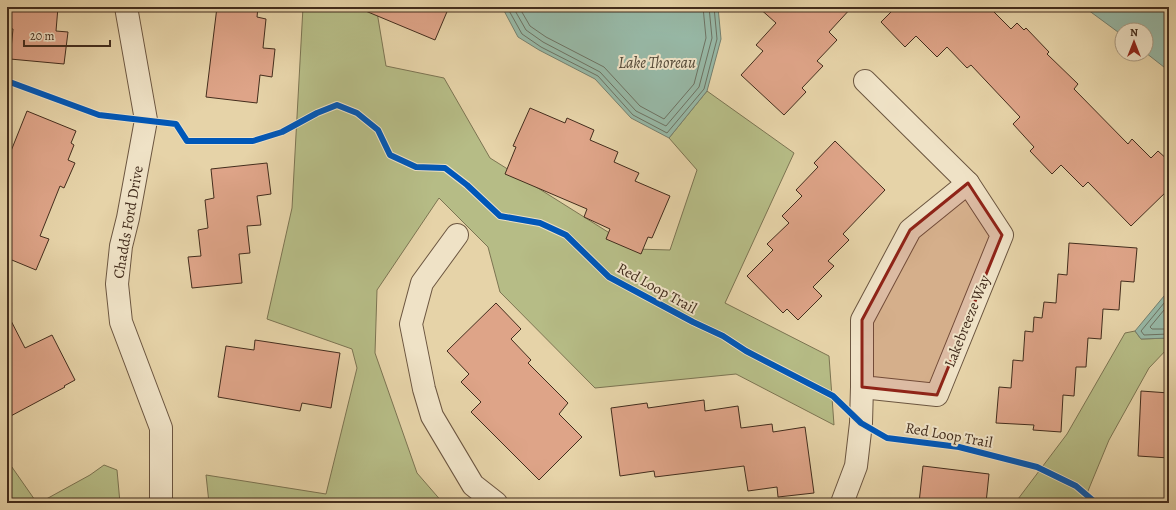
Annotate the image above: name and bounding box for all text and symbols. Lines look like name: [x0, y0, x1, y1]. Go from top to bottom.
scale bar: [24, 22, 110, 48]
north arrow: [1114, 22, 1154, 62]
text: N: [1130, 25, 1138, 40]
text: 20 m: [30, 28, 54, 44]
water label: Lake Thoreau: [618, 52, 696, 74]
street label: Chadds Ford Drive: [108, 164, 148, 280]
street label: Red Loop Trail: [614, 258, 701, 318]
street label: Lakebreeze Way: [939, 272, 995, 370]
street label: Red Loop Trail: [904, 418, 994, 453]

